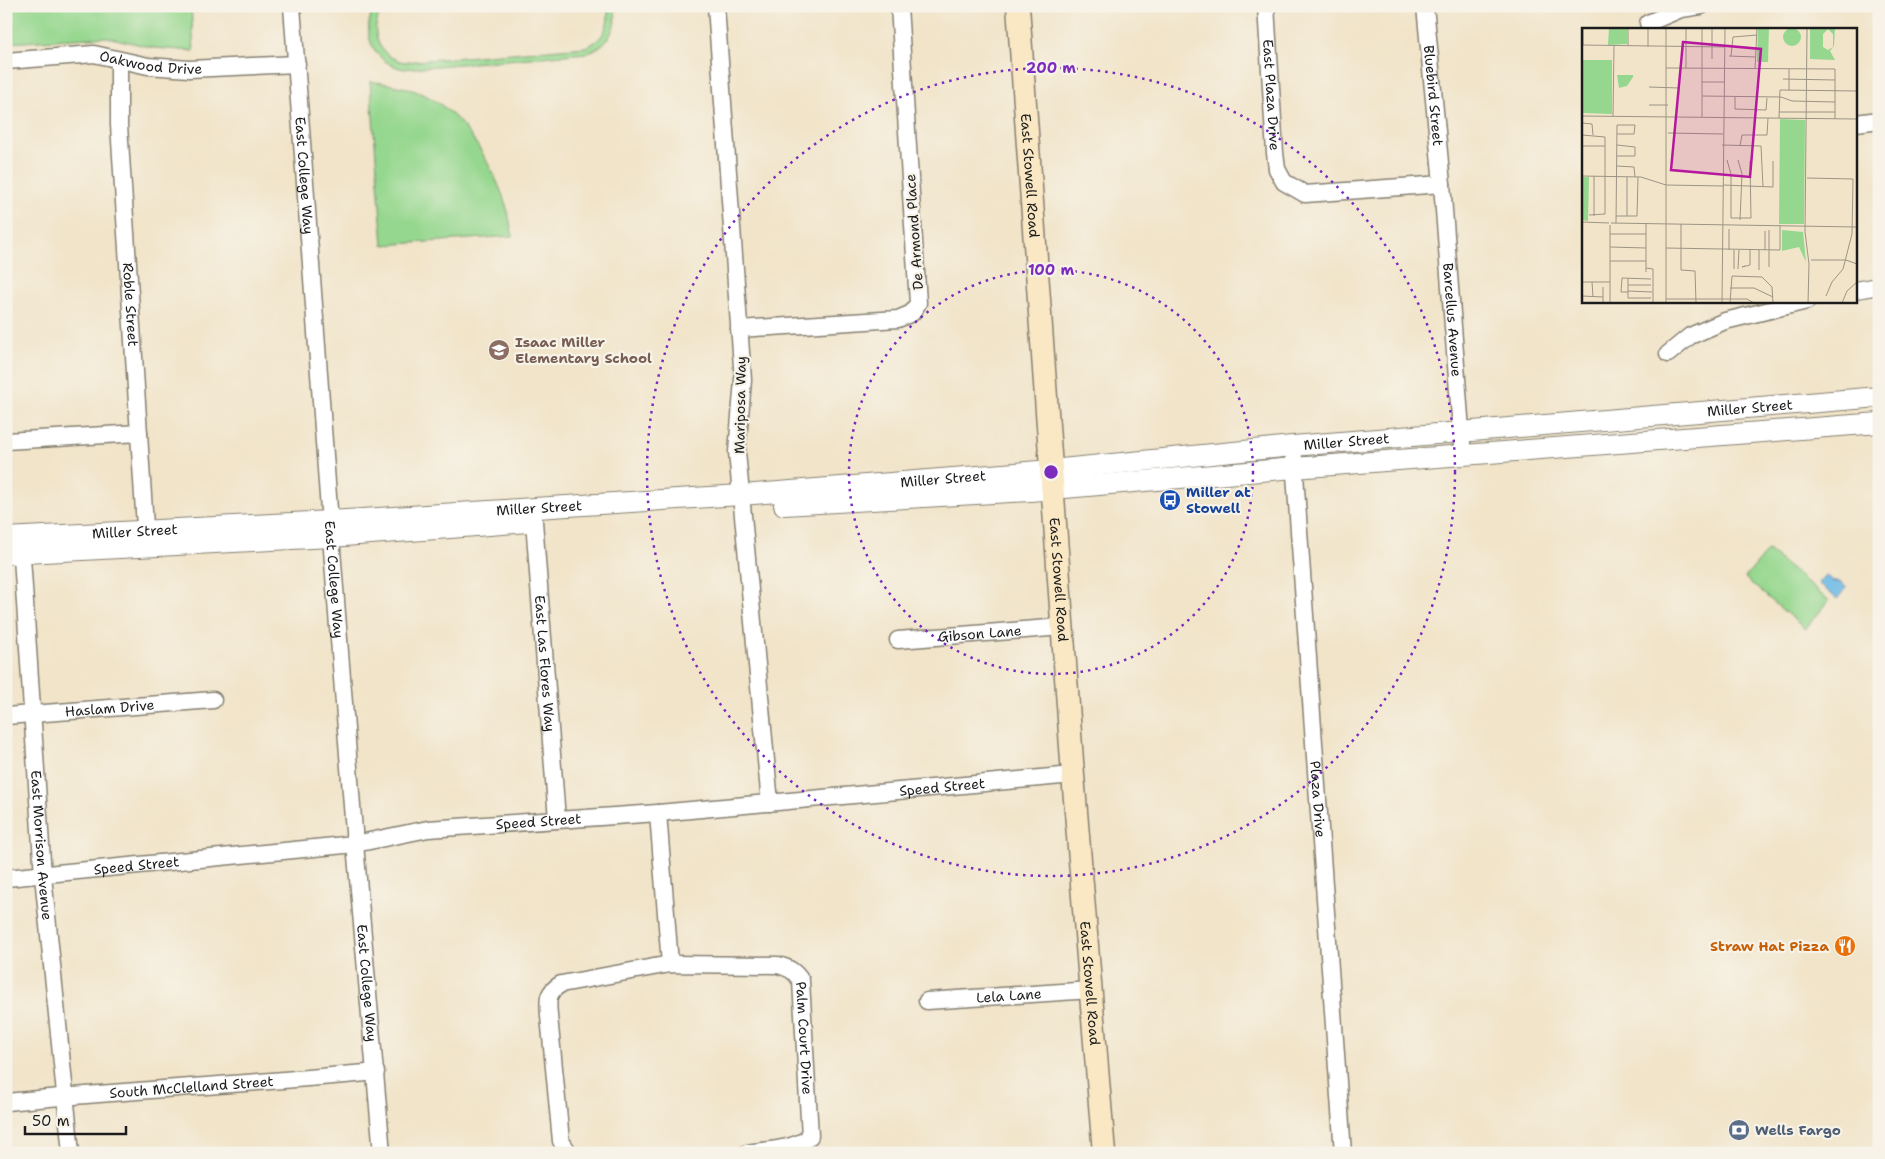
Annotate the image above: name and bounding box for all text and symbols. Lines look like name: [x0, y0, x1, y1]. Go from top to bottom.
inset map: [1582, 28, 1858, 302]
street label: East Plaza Drive: [1259, 39, 1284, 151]
street label: Bluebird Street: [1420, 44, 1447, 147]
street label: Oakwood Drive: [98, 46, 203, 78]
text: 200 m: [1026, 58, 1076, 78]
street label: East Stowell Road: [1017, 113, 1044, 239]
street label: East College Way: [291, 116, 318, 235]
street label: De Armond Place: [901, 173, 927, 291]
text: 100 m: [1028, 260, 1074, 280]
street label: Roble Street: [119, 262, 142, 347]
street label: Barcellus Avenue: [1439, 262, 1466, 378]
place label: Isaac Miller Elementary School: [515, 333, 652, 367]
school or university icon: Isaac Miller Elementary School: [487, 338, 511, 362]
street label: Mariposa Way: [730, 356, 750, 454]
street label: Miller Street: [1706, 395, 1793, 420]
street label: Miller Street: [1303, 429, 1390, 454]
centre of rings: [1042, 463, 1060, 481]
street label: Miller Street: [900, 466, 987, 491]
place label: Miller at Stowell: [1186, 483, 1251, 517]
bus stop icon: Miller at Stowell: [1158, 488, 1182, 512]
street label: Miller Street: [496, 496, 583, 519]
street label: East Stowell Road: [1046, 517, 1072, 642]
street label: Miller Street: [91, 520, 178, 542]
street label: East College Way: [321, 520, 348, 639]
street label: East Las Flores Way: [531, 594, 559, 733]
street label: Gibson Lane: [937, 621, 1022, 646]
street label: Haslam Drive: [64, 696, 155, 720]
street label: Plaza Drive: [1306, 760, 1330, 838]
street label: East Morrison Avenue: [27, 770, 56, 921]
street label: Speed Street: [899, 774, 986, 800]
street label: Speed Street: [495, 809, 582, 833]
street label: Speed Street: [93, 852, 180, 878]
street label: East Stowell Road: [1076, 920, 1104, 1046]
street label: East College Way: [353, 923, 381, 1043]
restaurant icon: Straw Hat Pizza: [1833, 934, 1857, 958]
place label: Straw Hat Pizza: [1710, 937, 1829, 955]
street label: Palm Court Drive: [792, 981, 817, 1095]
street label: Lela Lane: [975, 984, 1042, 1007]
street label: South McClelland Street: [109, 1072, 274, 1102]
scale bar: [25, 1104, 126, 1136]
text: 50 m: [32, 1111, 70, 1131]
bank icon: Wells Fargo: [1727, 1118, 1751, 1142]
place label: Wells Fargo: [1755, 1121, 1841, 1139]

